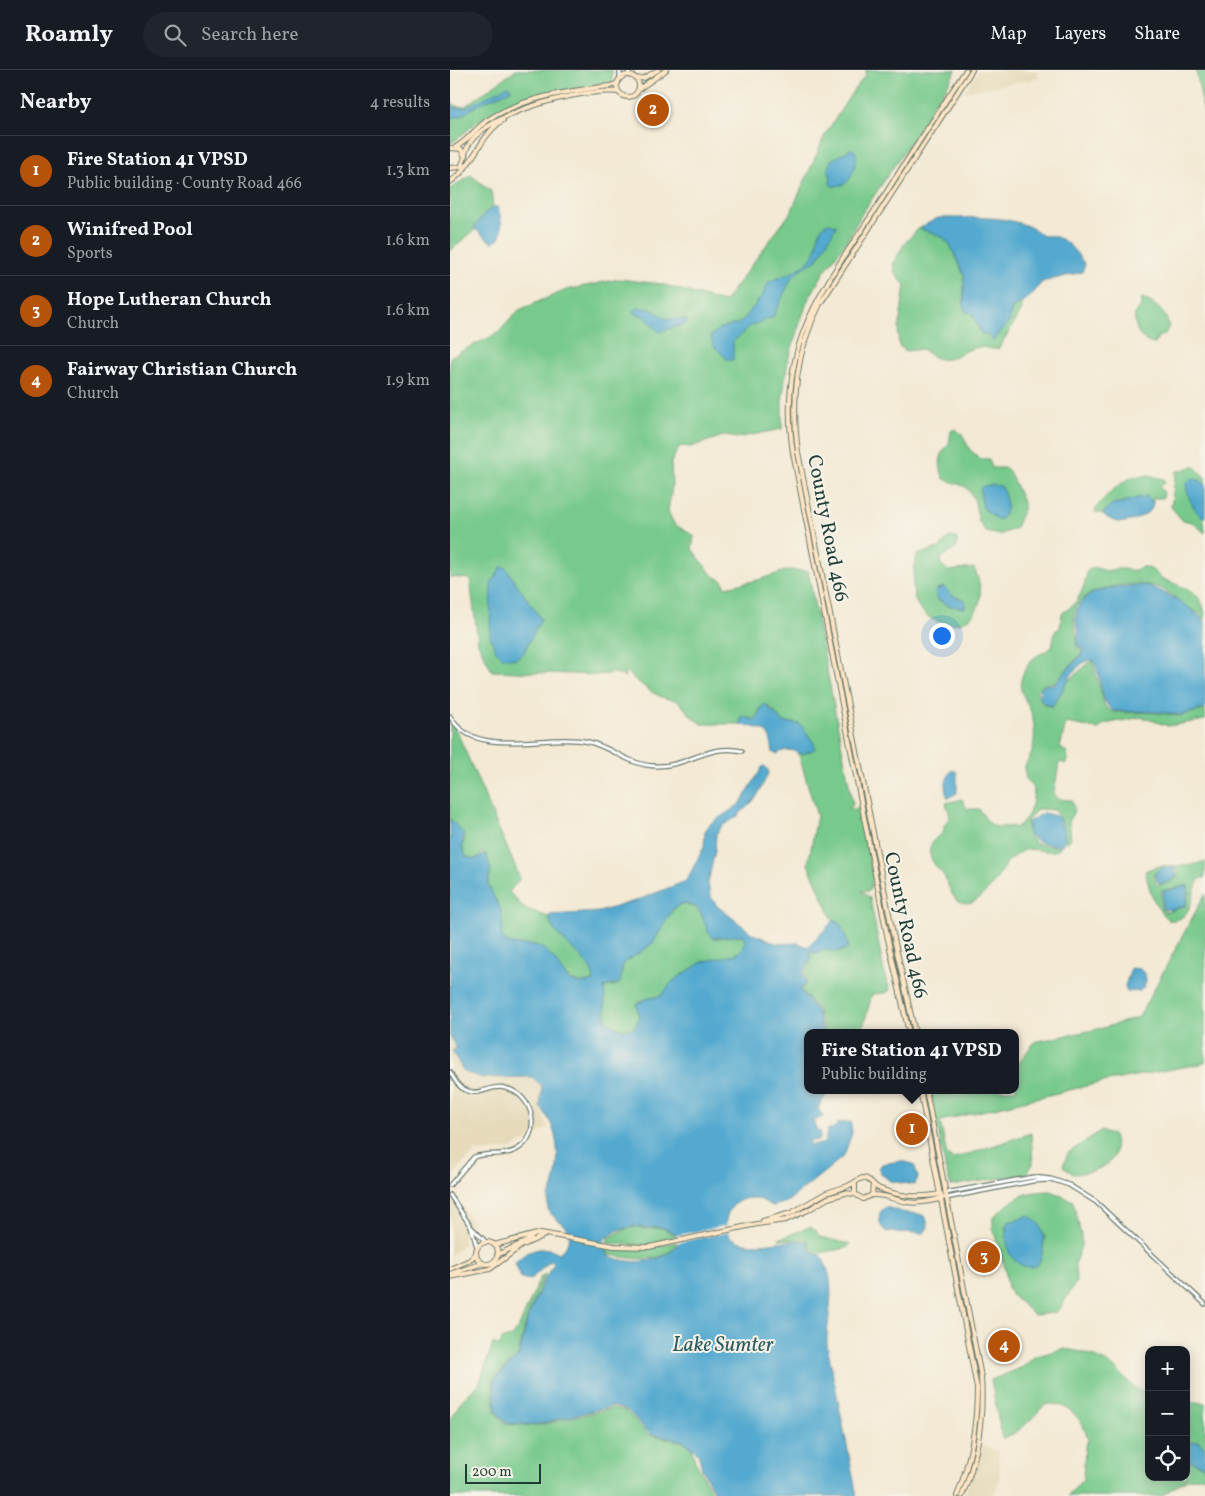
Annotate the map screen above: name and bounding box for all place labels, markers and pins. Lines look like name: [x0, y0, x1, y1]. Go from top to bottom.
pin: 2: [637, 91, 669, 129]
pin: 1: [896, 1110, 928, 1148]
pin: 3: [968, 1238, 1000, 1276]
pin: 4: [988, 1327, 1020, 1365]

